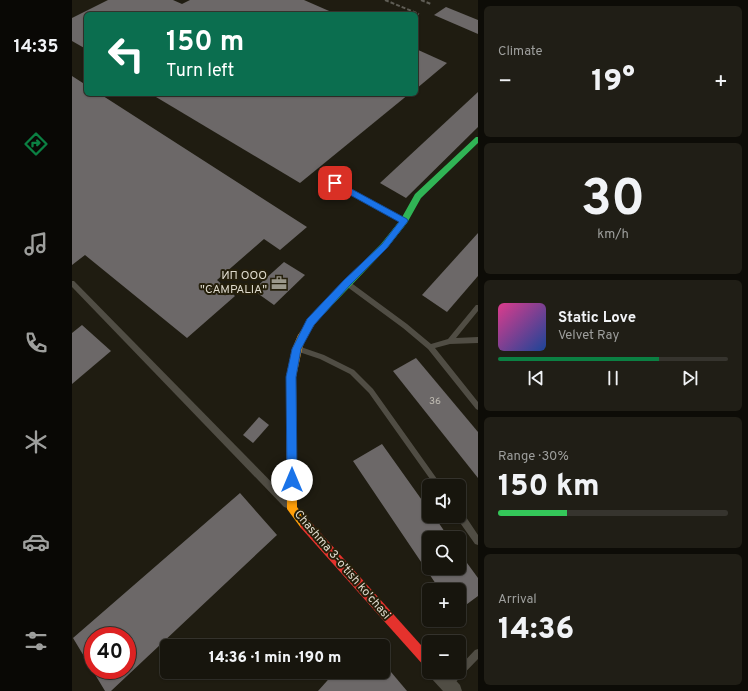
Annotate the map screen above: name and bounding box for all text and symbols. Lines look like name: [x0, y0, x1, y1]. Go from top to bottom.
text: 150 m: [166, 25, 244, 61]
icon: left: [100, 28, 152, 80]
text: 14:35: [14, 36, 58, 59]
text: Climate: [498, 44, 543, 60]
text: Turn left: [166, 60, 234, 83]
text: 19°: [591, 64, 635, 101]
text: −: [498, 69, 512, 96]
text: +: [714, 69, 728, 96]
icon: directions: [22, 130, 50, 158]
pin: [318, 166, 352, 200]
text: 30: [581, 168, 645, 234]
icon: arrive: [324, 172, 346, 194]
text: km/h: [597, 227, 629, 243]
icon: music: [22, 230, 50, 258]
place label: ИП ООО "CAMPALIA": [200, 268, 267, 298]
office icon: ИП ООО "CAMPALIA": [270, 274, 288, 292]
text: Static Love: [558, 309, 636, 328]
text: Velvet Ray: [558, 328, 619, 344]
icon: phone: [22, 329, 50, 357]
icon: previous: [525, 367, 547, 389]
icon: pause: [602, 367, 624, 389]
icon: next: [679, 367, 701, 389]
house number: 36: [429, 395, 441, 408]
icon: climate: [22, 428, 50, 456]
text: Range · 30%: [498, 449, 569, 465]
position arrow: [271, 459, 313, 501]
text: 150 km: [498, 469, 600, 506]
map controls: [422, 479, 466, 679]
button: sound: [422, 479, 466, 523]
street label: Chashma 3-o'tish ko'chasi: [290, 507, 394, 623]
icon: car: [22, 528, 50, 556]
button: search: [422, 531, 466, 575]
button: +: [422, 583, 466, 627]
text: Arrival: [498, 592, 537, 608]
text: 14:36: [498, 612, 574, 649]
icon: filters: [22, 627, 50, 655]
speed limit sign: 40: [84, 627, 136, 679]
button: −: [422, 635, 466, 679]
text: 14:36 · 1 min · 190 m: [209, 649, 341, 668]

